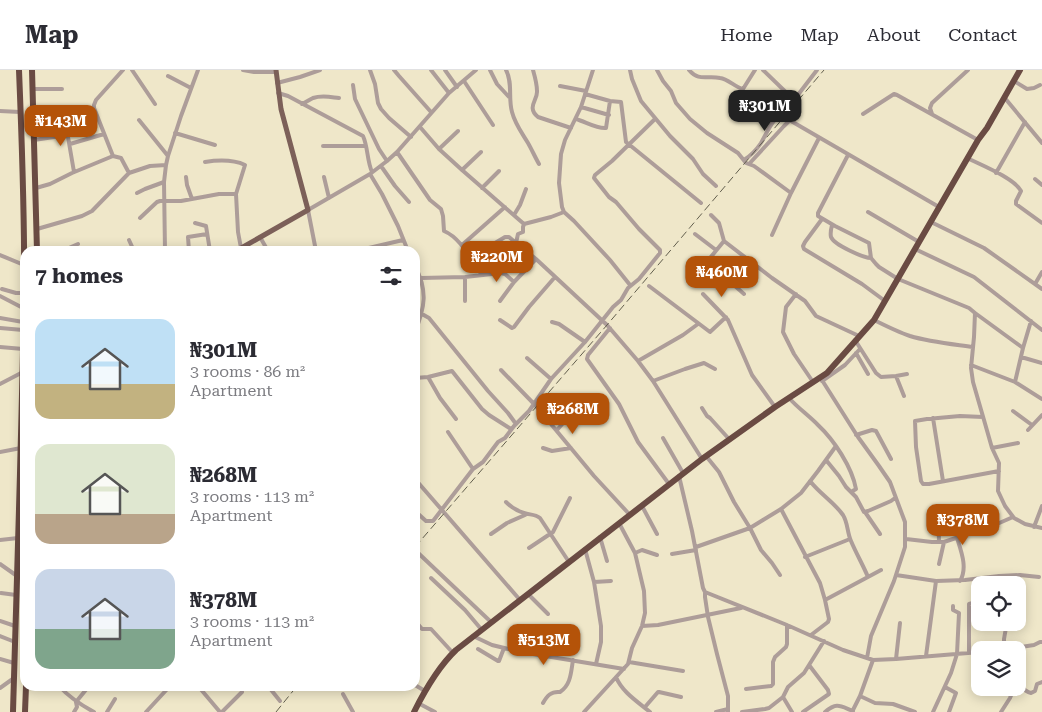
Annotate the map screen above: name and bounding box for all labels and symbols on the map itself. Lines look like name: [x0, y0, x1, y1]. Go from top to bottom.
pin: ₦301M: [730, 90, 800, 132]
pin: ₦143M: [26, 104, 96, 147]
pin: ₦220M: [462, 240, 532, 283]
pin: ₦460M: [687, 256, 757, 298]
pin: ₦268M: [538, 392, 608, 435]
pin: ₦378M: [928, 504, 998, 546]
pin: ₦513M: [509, 624, 579, 666]

